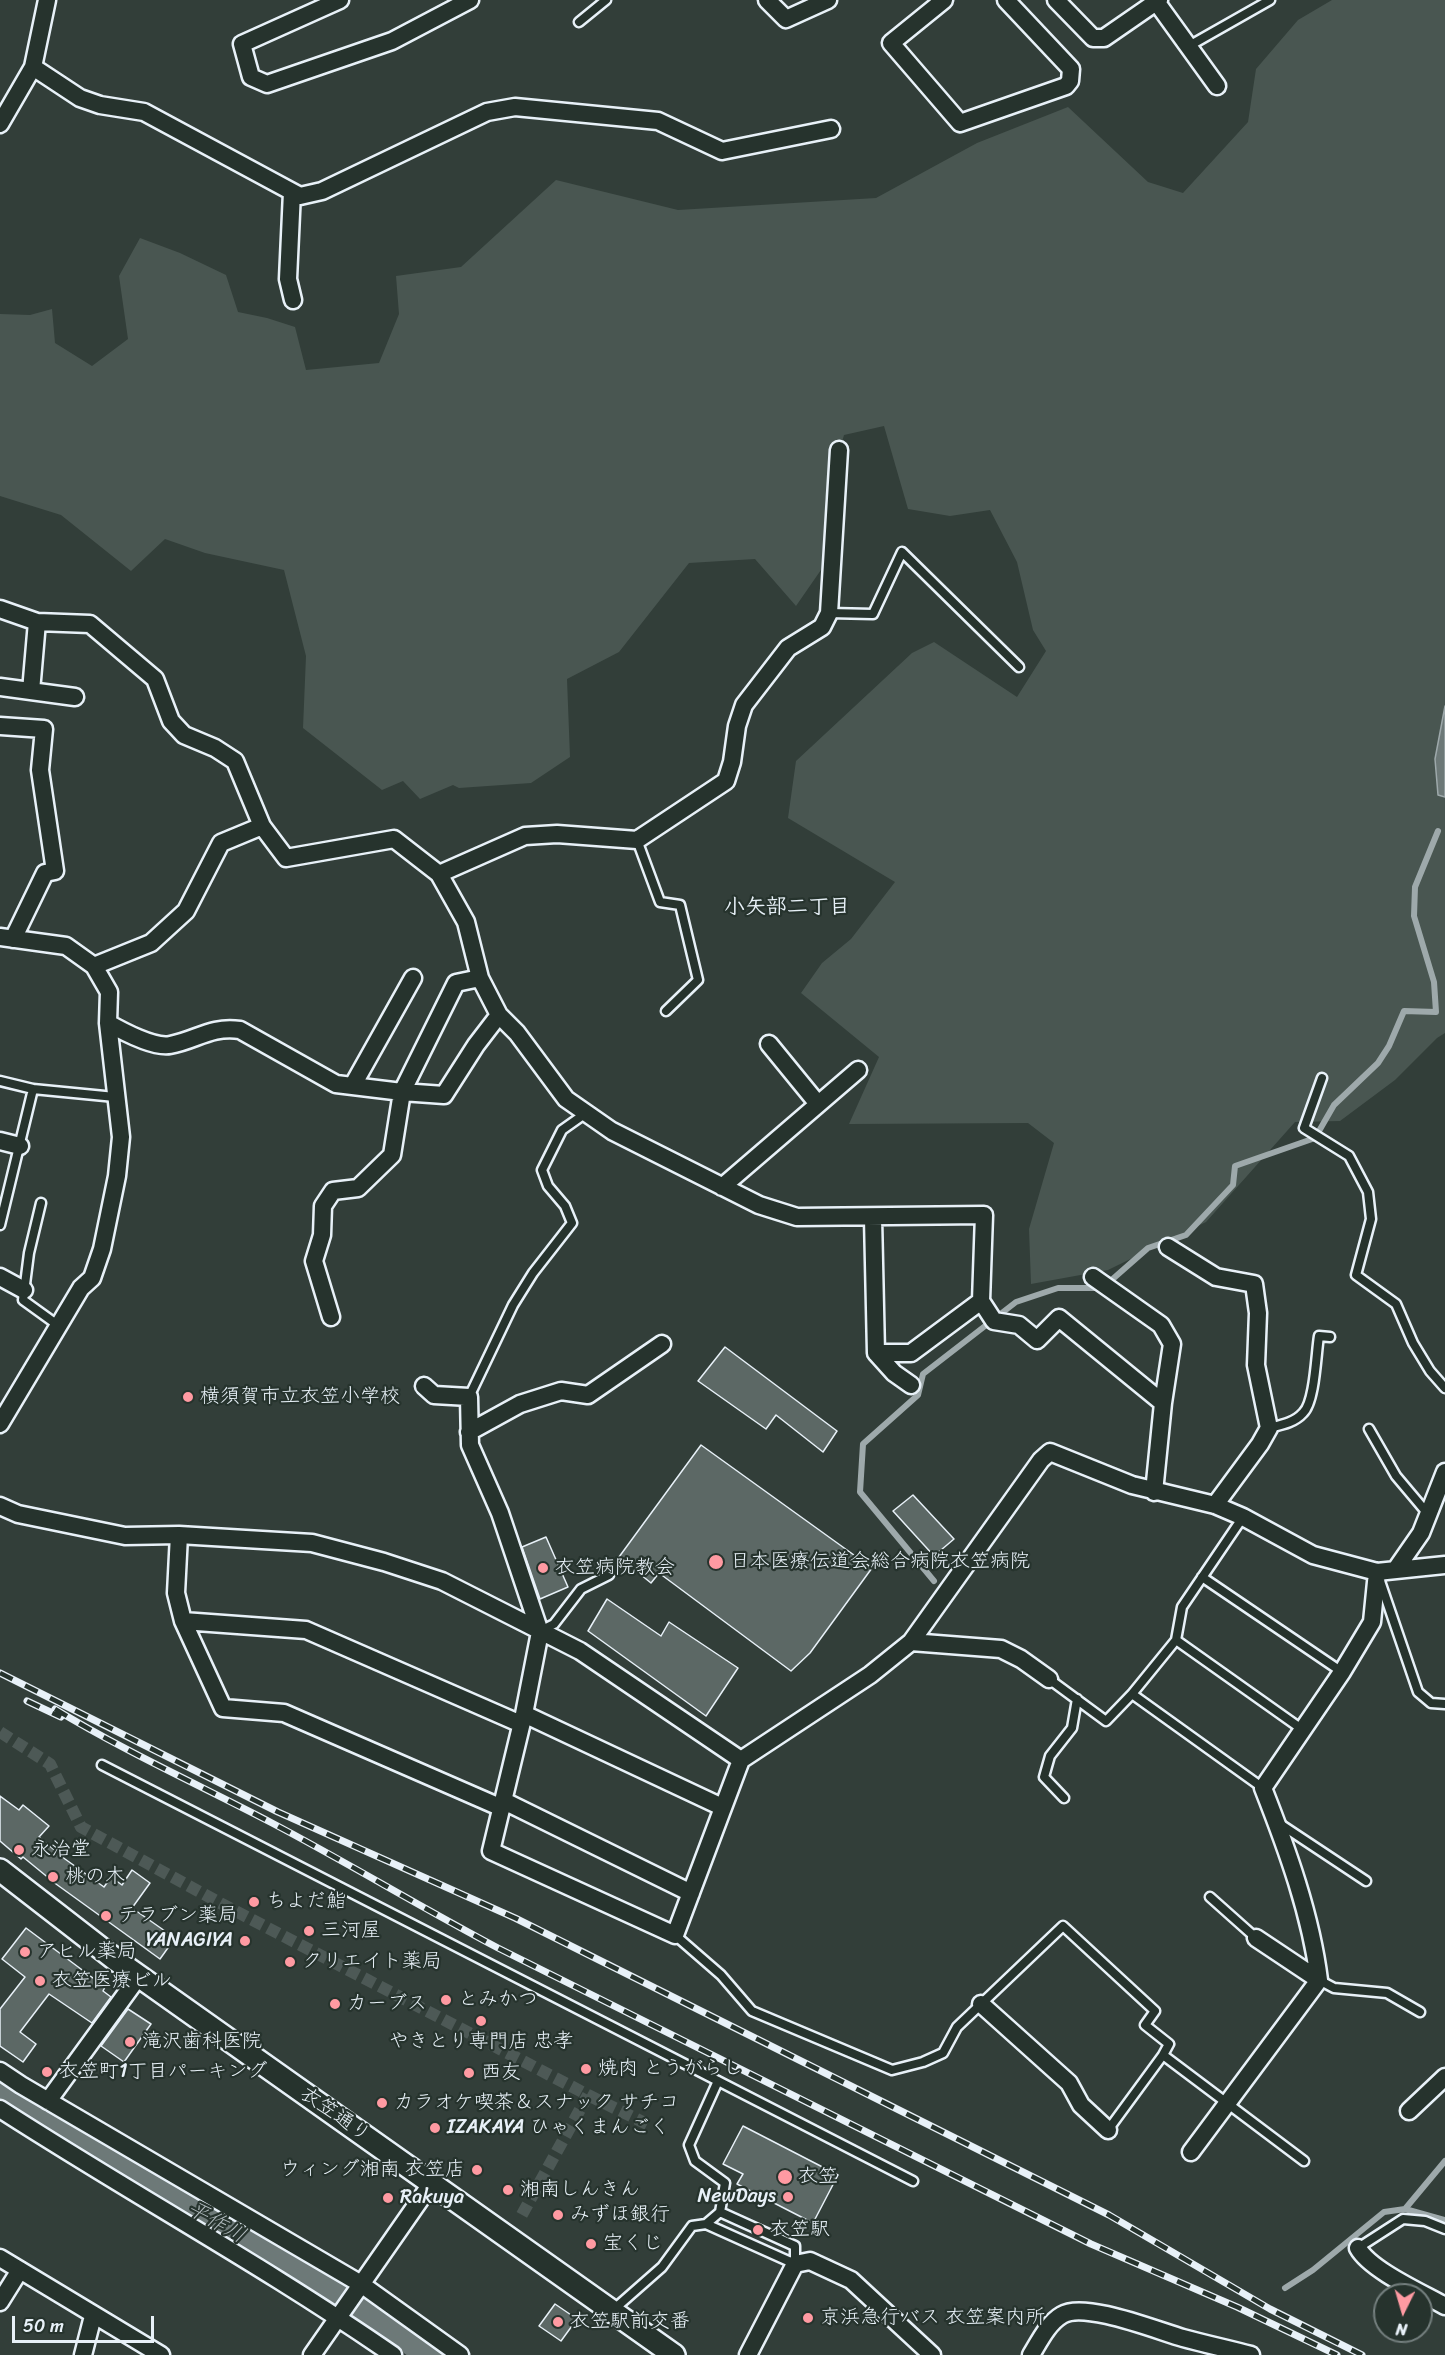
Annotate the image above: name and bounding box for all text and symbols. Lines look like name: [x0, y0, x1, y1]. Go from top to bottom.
district label: 小矢部二丁目: [724, 895, 850, 921]
place label: 横須賀市立衣笠小学校: [200, 1385, 400, 1409]
marker: 横須賀市立衣笠小学校: [181, 1390, 195, 1404]
place label: 日本医療伝道会総合病院衣笠病院: [730, 1550, 1030, 1574]
marker: 日本医療伝道会総合病院衣笠病院: [707, 1553, 725, 1571]
place label: 衣笠病院教会: [555, 1556, 675, 1580]
marker: 衣笠病院教会: [536, 1561, 550, 1575]
place label: 永治堂: [31, 1838, 91, 1862]
marker: 永治堂: [12, 1843, 26, 1857]
place label: 桃の木: [65, 1865, 125, 1889]
marker: 桃の木: [46, 1870, 60, 1884]
place label: ちよだ鮨: [266, 1890, 346, 1914]
marker: ちよだ鮨: [247, 1895, 261, 1909]
place label: テラブン薬局: [118, 1904, 238, 1928]
marker: テラブン薬局: [99, 1909, 113, 1923]
place label: 三河屋: [321, 1919, 381, 1943]
marker: 三河屋: [302, 1924, 316, 1938]
place label: YANAGIYA: [146, 1929, 233, 1953]
marker: YANAGIYA: [238, 1934, 252, 1948]
place label: アヒル薬局: [37, 1940, 137, 1964]
marker: アヒル薬局: [18, 1945, 32, 1959]
place label: クリエイト薬局: [302, 1950, 442, 1974]
marker: クリエイト薬局: [283, 1955, 297, 1969]
place label: 衣笠医療ビル: [52, 1969, 172, 1993]
marker: 衣笠医療ビル: [33, 1974, 47, 1988]
place label: とみかつ: [458, 1988, 538, 2012]
place label: カーブス: [347, 1992, 427, 2016]
marker: とみかつ: [439, 1993, 453, 2007]
marker: カーブス: [328, 1997, 342, 2011]
marker: やきとり専門店 忠孝: [474, 2014, 488, 2028]
place label: 滝沢歯科医院: [142, 2030, 262, 2054]
place label: やきとり専門店 忠孝: [388, 2030, 574, 2054]
marker: 滝沢歯科医院: [123, 2035, 137, 2049]
place label: 焼肉 とうがらし: [598, 2057, 743, 2081]
place label: 衣笠町1丁目パーキング: [59, 2060, 268, 2084]
place label: 西友: [481, 2061, 521, 2085]
marker: 焼肉 とうがらし: [579, 2062, 593, 2076]
marker: 衣笠町1丁目パーキング: [40, 2065, 54, 2079]
marker: 西友: [462, 2066, 476, 2080]
street label: 衣笠通り: [295, 2082, 375, 2148]
place label: カラオケ喫茶＆スナック サチコ: [394, 2091, 679, 2115]
marker: カラオケ喫茶＆スナック サチコ: [375, 2096, 389, 2110]
place label: IZAKAYA ひゃくまんごく: [447, 2116, 670, 2140]
marker: IZAKAYA ひゃくまんごく: [428, 2121, 442, 2135]
place label: ウィング湘南 衣笠店: [280, 2158, 465, 2182]
marker: ウィング湘南 衣笠店: [470, 2163, 484, 2177]
place label: 衣笠: [798, 2165, 838, 2189]
marker: 衣笠: [776, 2168, 794, 2186]
place label: 湘南しんきん: [520, 2178, 640, 2202]
marker: 湘南しんきん: [501, 2183, 515, 2197]
place label: NewDays: [697, 2185, 776, 2209]
place label: Rakuya: [400, 2186, 464, 2210]
marker: NewDays: [781, 2190, 795, 2204]
marker: Rakuya: [381, 2191, 395, 2205]
water label: 平作川: [182, 2197, 250, 2249]
place label: みずほ銀行: [570, 2203, 670, 2227]
marker: みずほ銀行: [551, 2208, 565, 2222]
place label: 衣笠駅: [770, 2218, 830, 2242]
marker: 衣笠駅: [751, 2223, 765, 2237]
place label: 宝くじ: [603, 2232, 663, 2256]
marker: 宝くじ: [584, 2237, 598, 2251]
north arrow: [1373, 2283, 1433, 2343]
scale bar: [15, 2304, 158, 2342]
place label: 京浜急行バス 衣笠案内所: [820, 2306, 1045, 2330]
text: 50 m: [23, 2310, 64, 2342]
place label: 衣笠駅前交番: [570, 2310, 690, 2334]
marker: 京浜急行バス 衣笠案内所: [801, 2311, 815, 2325]
marker: 衣笠駅前交番: [551, 2315, 565, 2329]
text: N: [1395, 2315, 1408, 2344]

